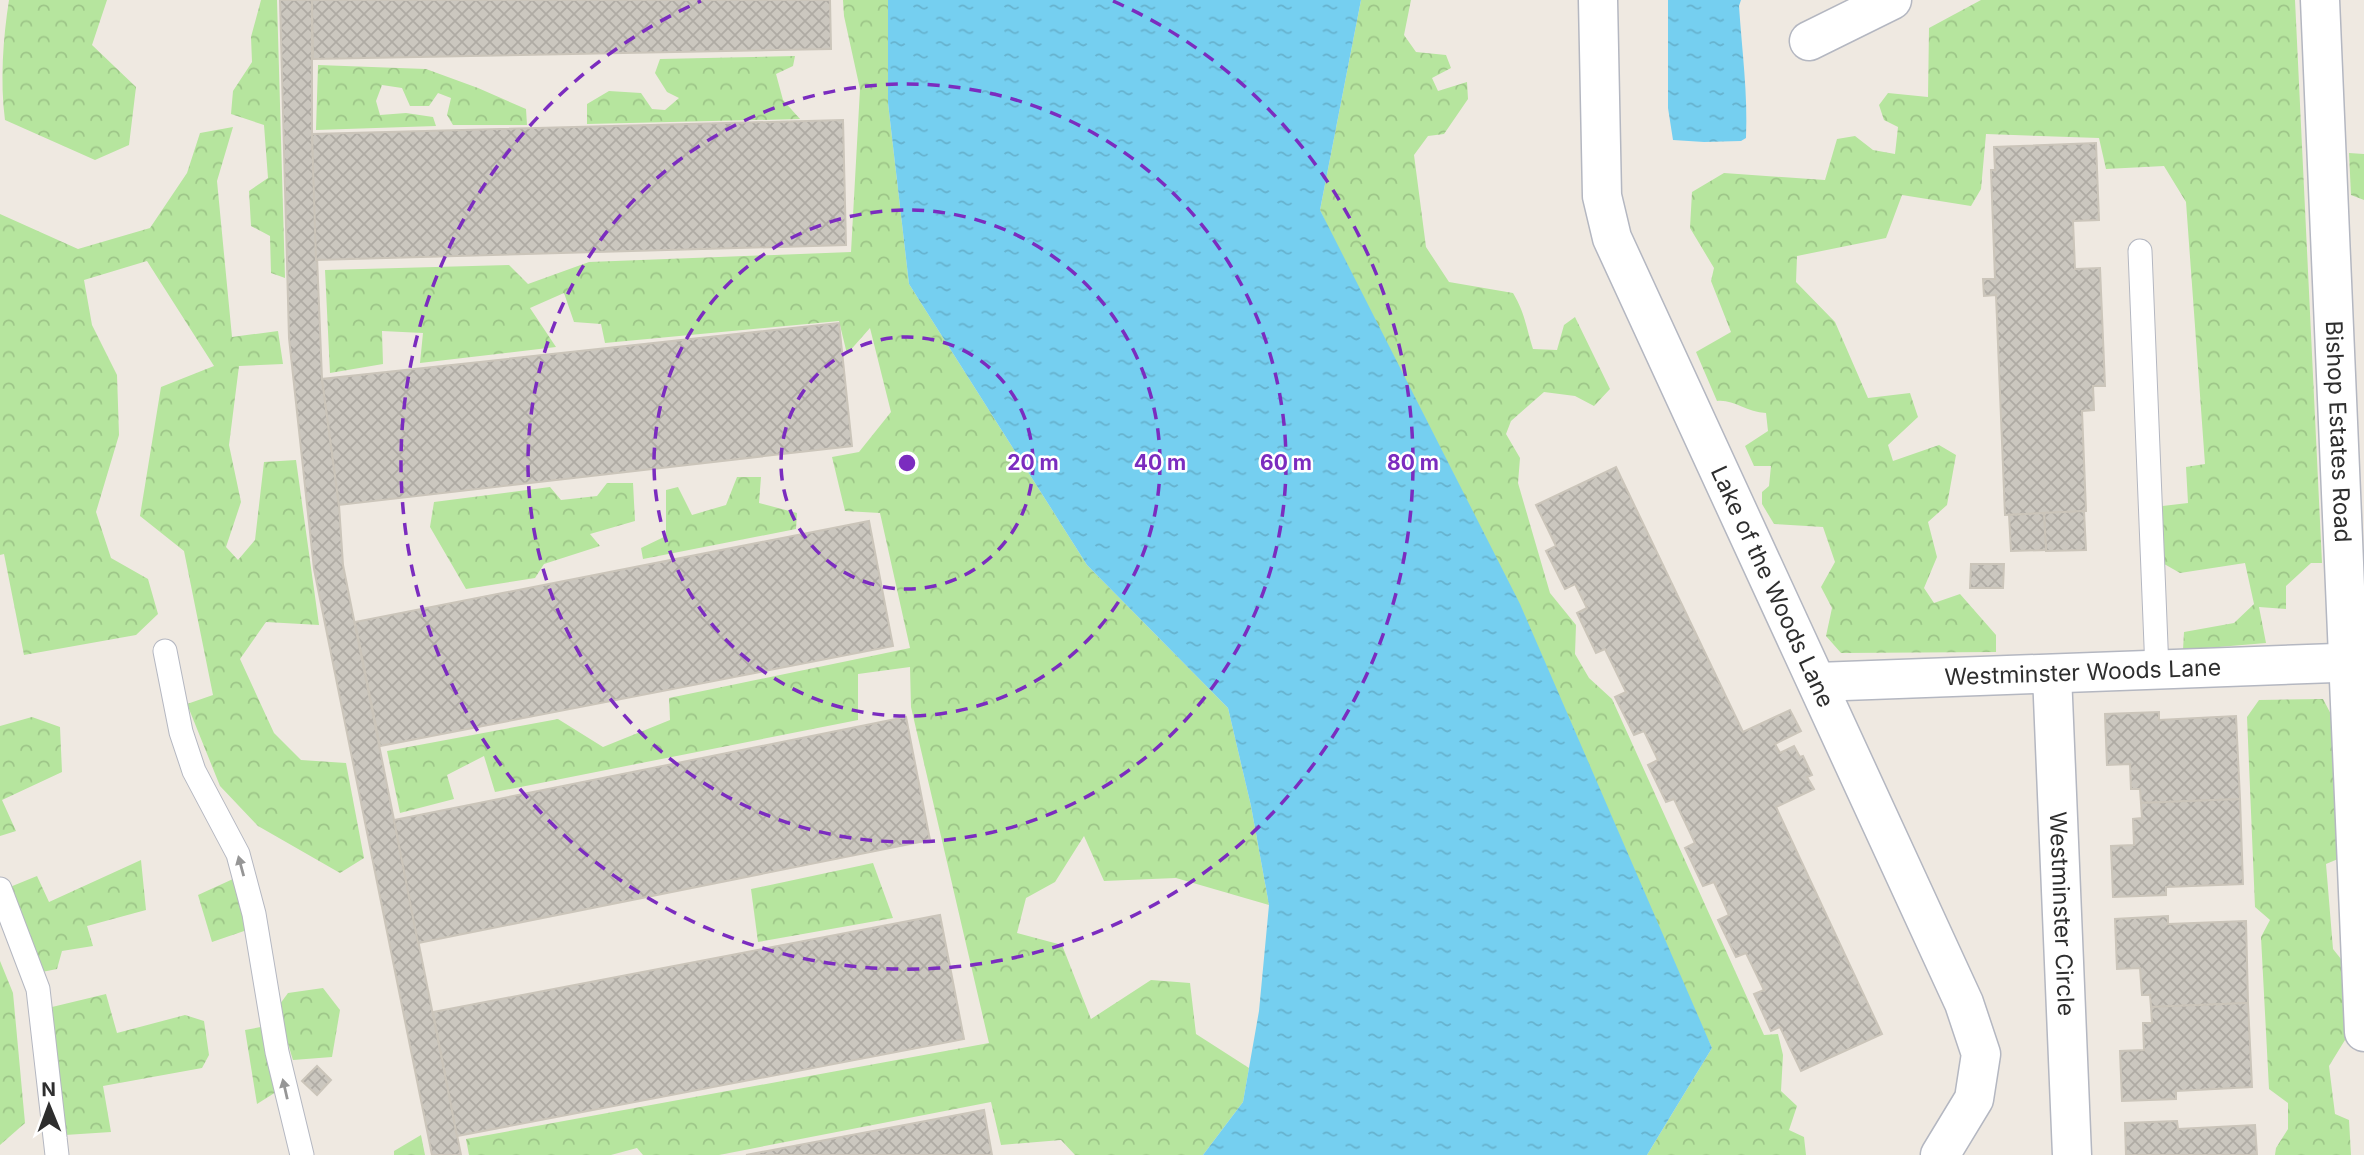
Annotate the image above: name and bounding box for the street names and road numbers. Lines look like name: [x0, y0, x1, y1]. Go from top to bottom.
street label: Bishop Estates Road: [2320, 320, 2357, 543]
street label: Lake of the Woods Lane: [1705, 462, 1840, 712]
street label: Westminster Woods Lane: [1944, 653, 2222, 691]
street label: Westminster Circle: [2044, 811, 2080, 1017]

